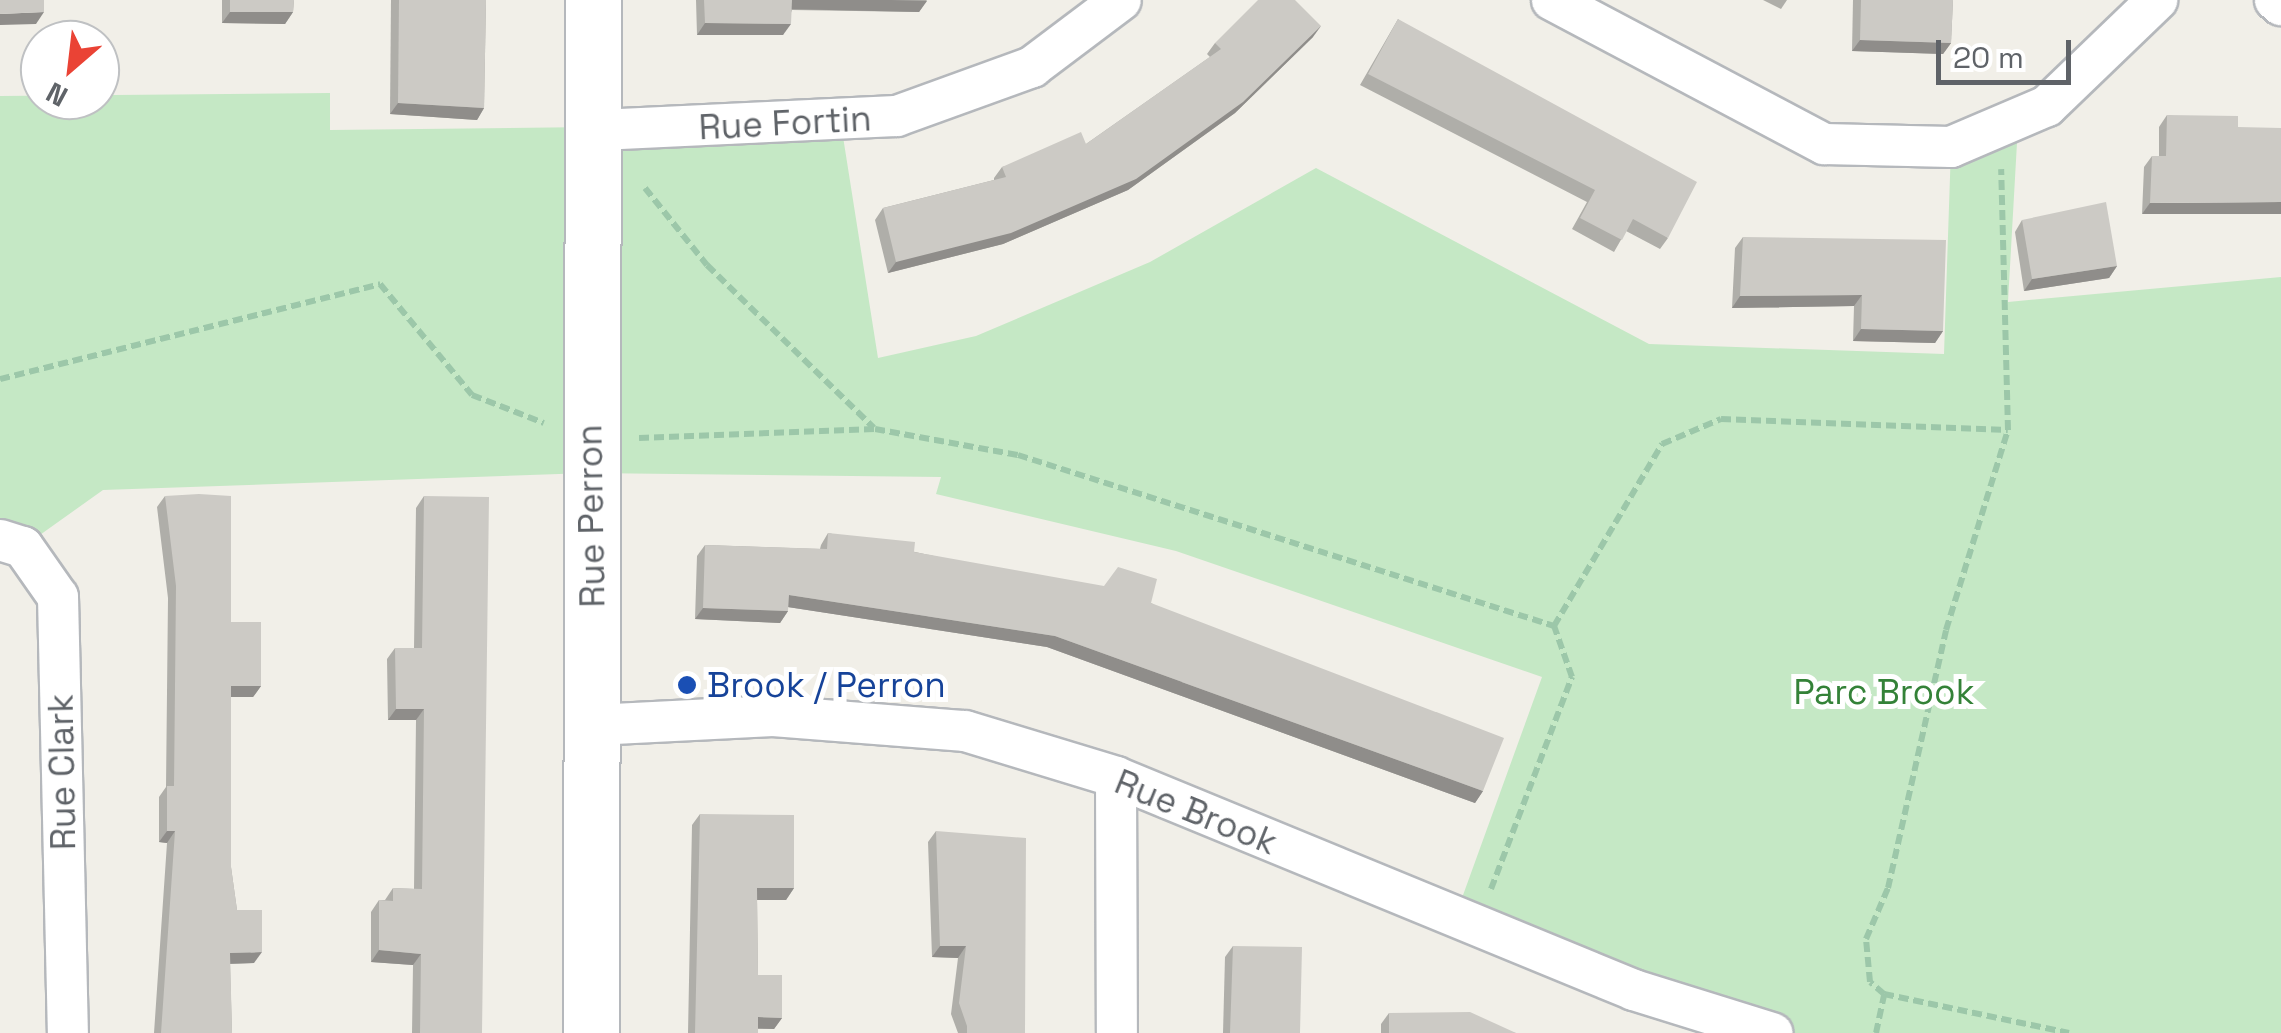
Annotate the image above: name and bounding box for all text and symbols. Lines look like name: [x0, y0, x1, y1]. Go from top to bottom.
north arrow: [20, 20, 120, 120]
scale bar: [1941, 20, 2076, 82]
text: 20 m: [1953, 38, 2024, 77]
text: N: [40, 74, 74, 115]
street label: Rue Fortin: [698, 98, 872, 148]
street label: Rue Perron: [568, 424, 614, 608]
place label: Brook / Perron: [707, 664, 946, 706]
park label: Parc Brook: [1793, 671, 1975, 713]
marker: Brook / Perron: [676, 674, 698, 696]
street label: Rue Clark: [40, 693, 84, 851]
street label: Rue Brook: [1109, 760, 1283, 864]

